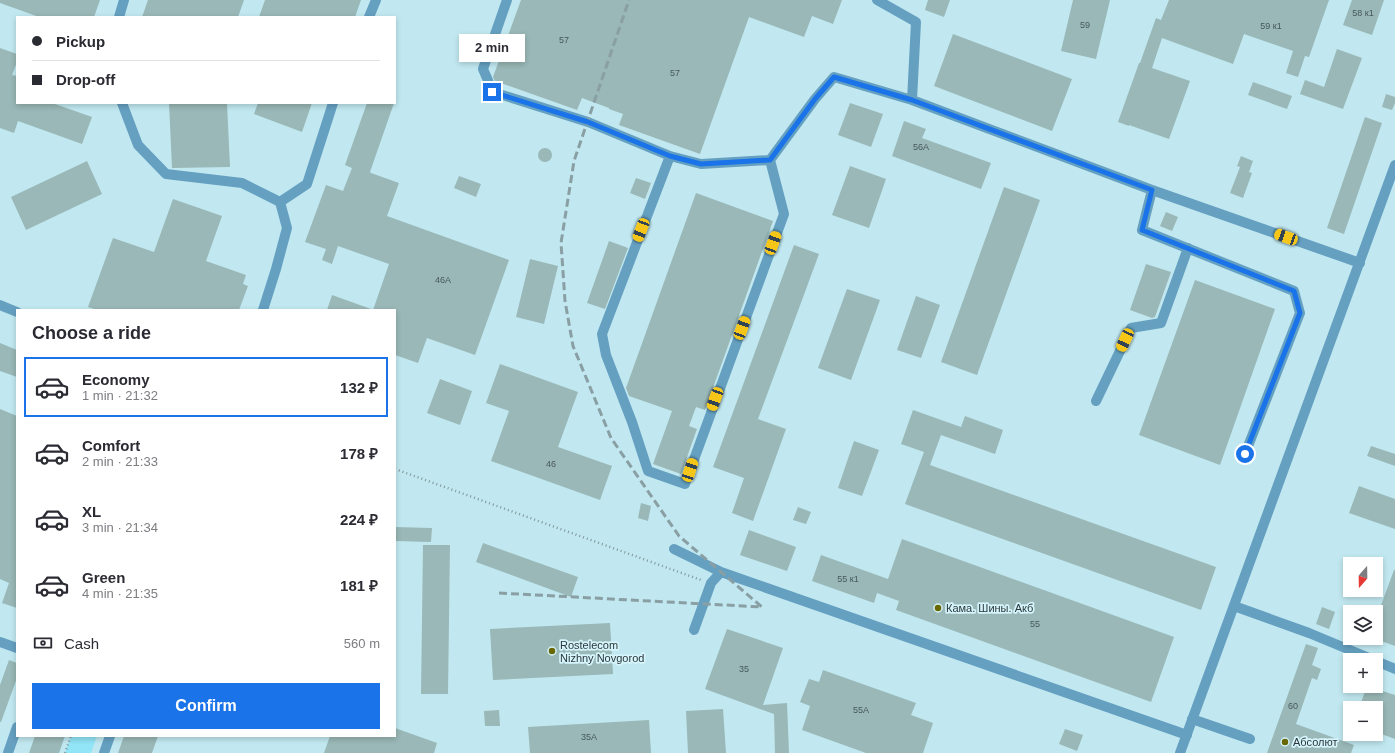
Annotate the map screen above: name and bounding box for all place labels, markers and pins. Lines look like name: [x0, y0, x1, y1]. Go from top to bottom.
place label: Кама. Шины. Акб: [946, 602, 1033, 614]
marker: Кама. Шины. Акб: [933, 603, 943, 613]
place label: Rostelecom Nizhny Novgorod: [560, 639, 644, 664]
marker: Rostelecom Nizhny Novgorod: [547, 646, 557, 656]
place label: Абсолют: [1293, 736, 1337, 748]
marker: Абсолют: [1280, 737, 1290, 747]

